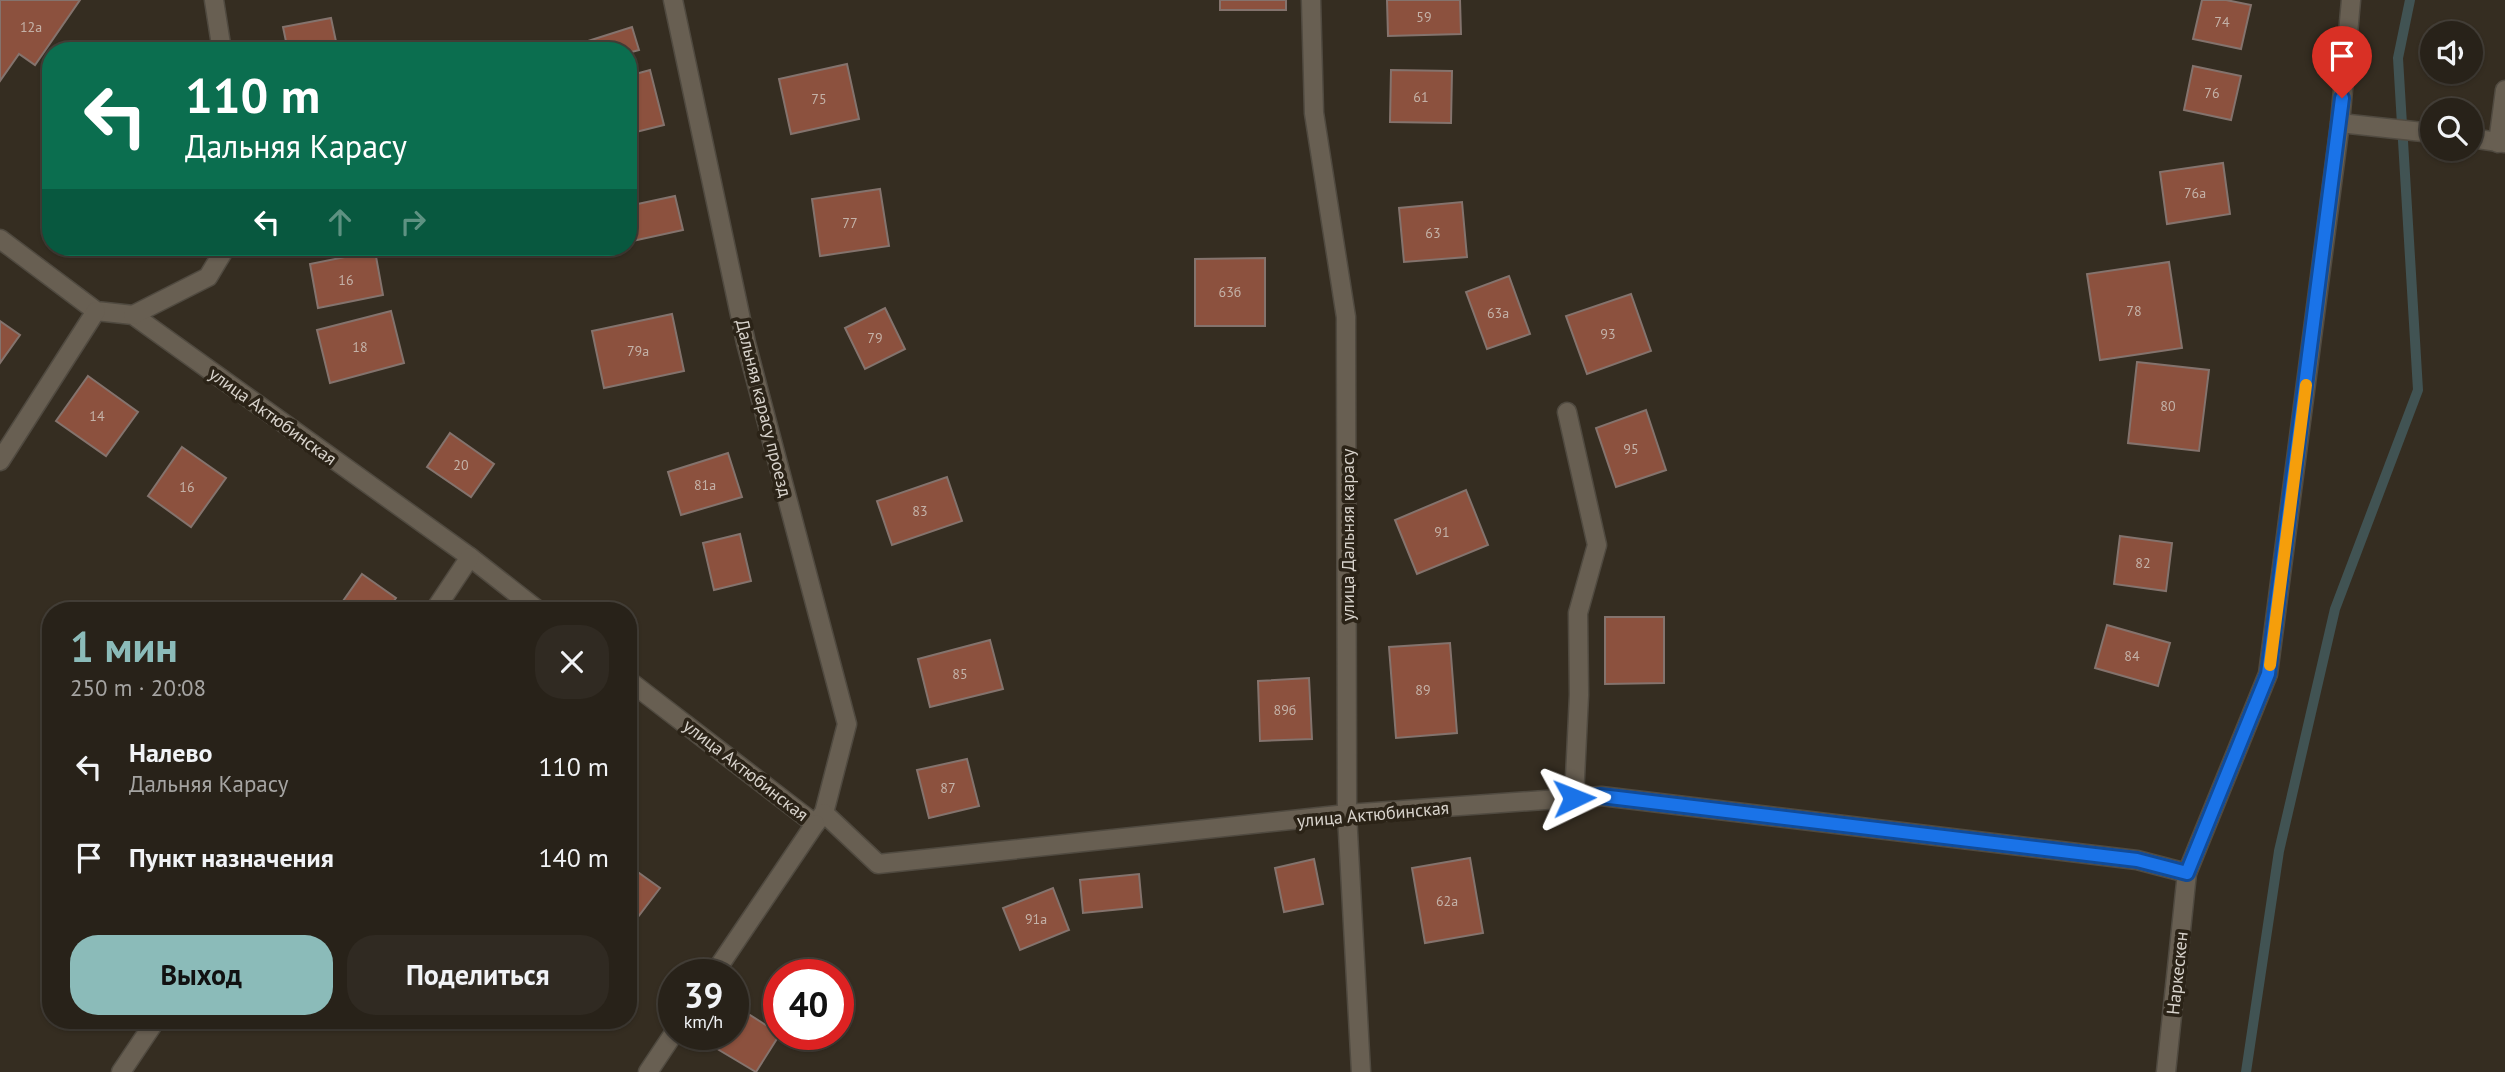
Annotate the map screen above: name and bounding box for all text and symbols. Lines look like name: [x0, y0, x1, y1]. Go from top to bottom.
house number: 59: [1416, 8, 1432, 26]
house number: 74: [2214, 13, 2230, 31]
house number: 12а: [20, 18, 42, 36]
map controls: [2420, 21, 2483, 161]
button: sound: [2420, 21, 2483, 84]
pin: [2312, 26, 2372, 98]
icon: arrive: [2323, 37, 2361, 75]
text: 110 m: [185, 63, 320, 127]
icon: left: [70, 70, 161, 161]
house number: 76: [2204, 84, 2220, 102]
house number: 61: [1413, 88, 1429, 106]
house number: 75: [811, 90, 827, 108]
button: search: [2420, 98, 2483, 161]
text: Дальняя Карасу: [185, 125, 407, 167]
house number: 76а: [2184, 184, 2206, 202]
icon: left: [248, 203, 286, 241]
icon: ahead: [321, 203, 359, 241]
icon: right: [394, 203, 432, 241]
house number: 77: [842, 214, 858, 232]
house number: 63: [1425, 224, 1441, 242]
house number: 16: [338, 271, 354, 289]
house number: 63б: [1219, 283, 1241, 301]
house number: 78: [2126, 302, 2142, 320]
house number: 63а: [1487, 304, 1509, 322]
street label: Дальняя карасу проезд: [731, 317, 797, 500]
house number: 93: [1600, 325, 1616, 343]
house number: 79: [867, 329, 883, 347]
house number: 18: [352, 338, 368, 356]
house number: 79а: [627, 342, 649, 360]
street label: улица Актюбинская: [204, 362, 342, 470]
house number: 80: [2160, 397, 2176, 415]
house number: 14: [89, 407, 105, 425]
house number: 95: [1623, 440, 1639, 458]
street label: улица Дальняя карасу: [1336, 448, 1359, 621]
house number: 20: [453, 456, 469, 474]
house number: 81а: [694, 476, 716, 494]
house number: 16: [179, 478, 195, 496]
house number: 83: [912, 502, 928, 520]
house number: 91: [1434, 523, 1450, 541]
house number: 82: [2135, 554, 2151, 572]
text: 1 мин: [70, 619, 178, 674]
button: close: [535, 625, 609, 699]
house number: 84: [2124, 647, 2140, 665]
house number: 85: [952, 665, 968, 683]
text: 250 m · 20:08: [70, 673, 206, 702]
house number: 89: [1415, 681, 1431, 699]
house number: 89б: [1274, 701, 1296, 719]
street label: улица Актюбинская: [679, 714, 813, 826]
text: Налево: [129, 736, 213, 769]
icon: left: [70, 748, 108, 786]
text: 110 m: [538, 750, 609, 783]
position arrow: [1537, 761, 1611, 835]
text: Дальняя Карасу: [129, 769, 289, 798]
house number: 87: [940, 779, 956, 797]
street label: улица Актюбинская: [1296, 796, 1450, 832]
icon: arrive: [70, 839, 108, 877]
text: Пункт назначения: [129, 841, 334, 874]
text: 140 m: [538, 841, 609, 874]
house number: 62а: [1436, 892, 1458, 910]
house number: 91а: [1025, 910, 1047, 928]
street label: Наркескен: [2161, 930, 2193, 1016]
button: Выход: [70, 935, 333, 1015]
button: Поделиться: [347, 935, 609, 1015]
speed limit sign: 40: [763, 959, 854, 1050]
text: 39: [684, 972, 723, 1018]
text: km/h: [684, 1010, 723, 1033]

